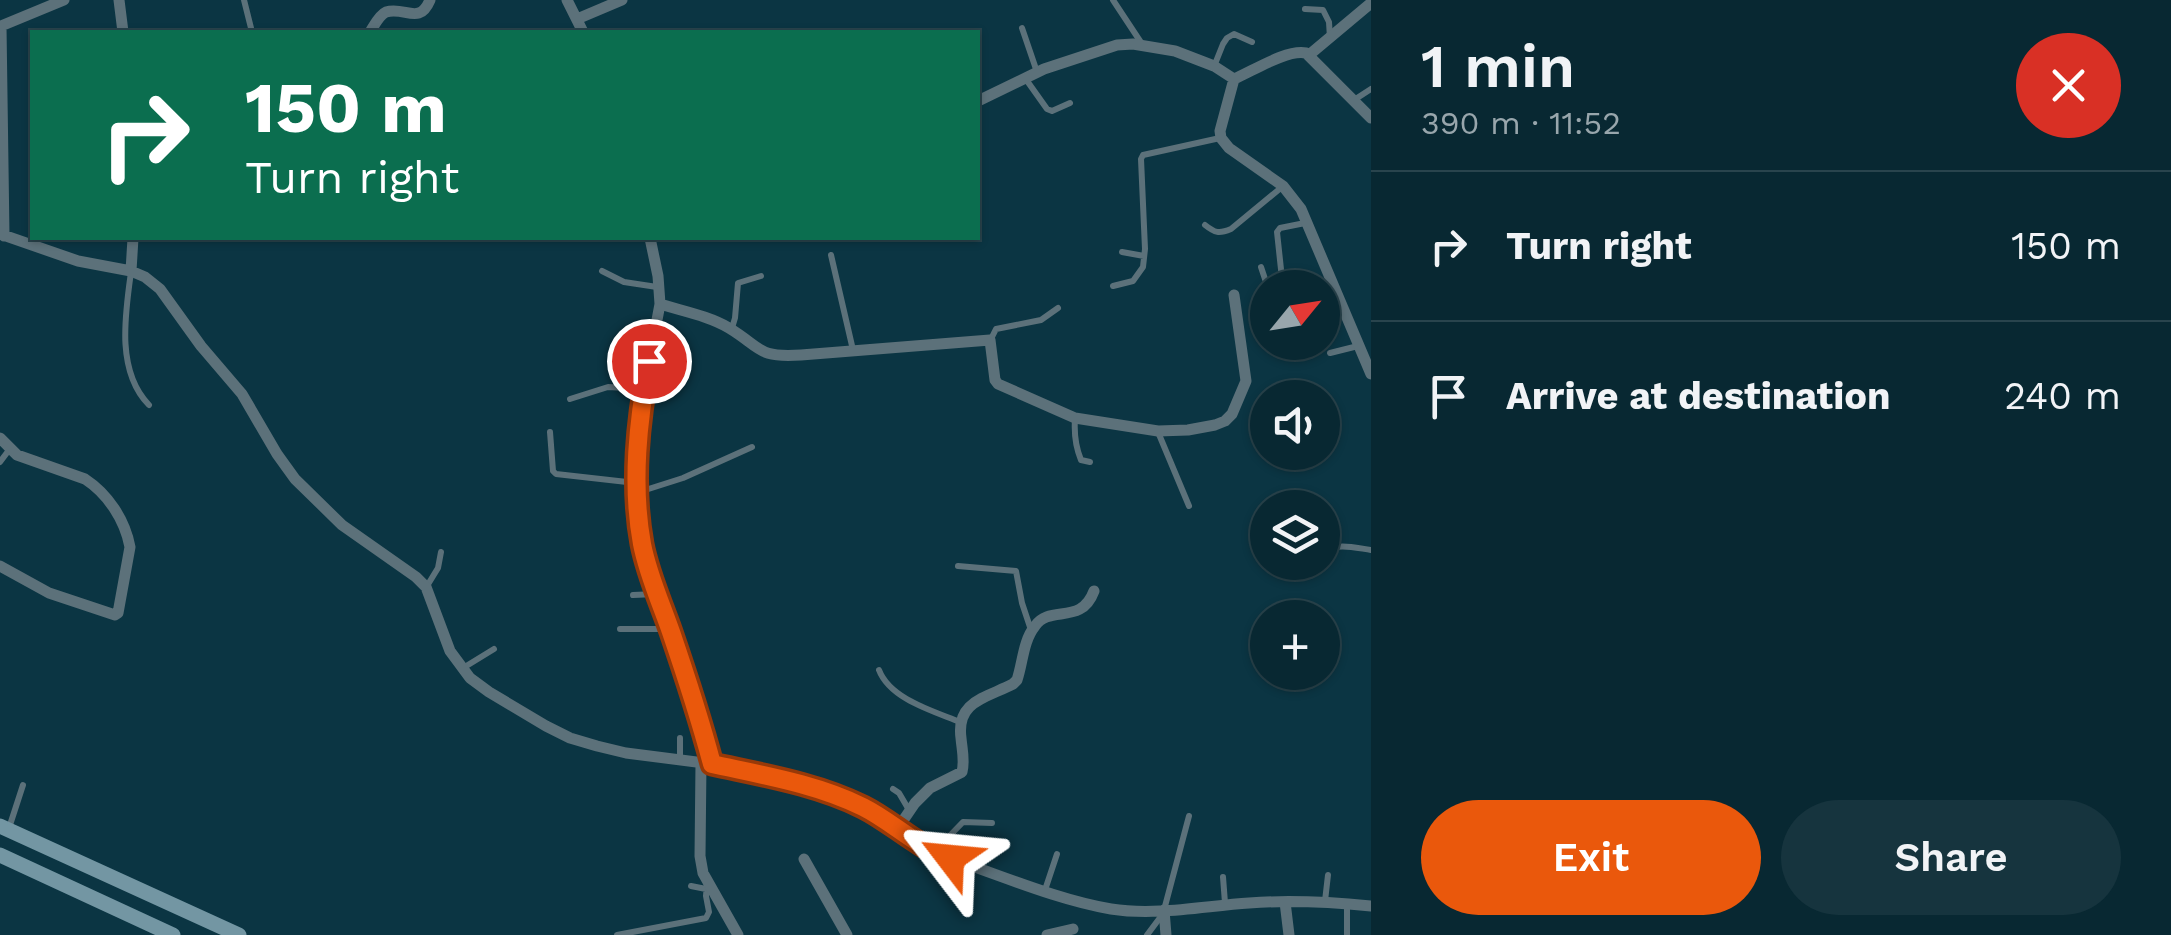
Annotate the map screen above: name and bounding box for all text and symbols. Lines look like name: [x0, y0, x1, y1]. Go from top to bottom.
text: 1 min: [1421, 31, 1575, 102]
button: close: [2016, 33, 2121, 138]
text: 150 m: [245, 67, 447, 149]
icon: right: [80, 70, 210, 200]
text: 390 m · 11:52: [1421, 104, 1621, 142]
text: Turn right: [245, 151, 459, 204]
icon: right: [1421, 219, 1476, 274]
text: Turn right: [1506, 224, 1692, 268]
text: 150 m: [2011, 224, 2121, 268]
north arrow: [1250, 270, 1340, 360]
map controls: [1250, 270, 1340, 690]
pin: [607, 319, 692, 404]
icon: arrive: [622, 334, 677, 389]
icon: arrive: [1421, 369, 1476, 424]
text: Arrive at destination: [1506, 374, 1891, 418]
text: 240 m: [2004, 374, 2121, 418]
button: sound: [1250, 380, 1340, 470]
button: layers: [1250, 490, 1340, 580]
button: +: [1250, 600, 1340, 690]
button: Exit: [1421, 800, 1761, 915]
button: Share: [1781, 800, 2121, 915]
position arrow: [898, 806, 1002, 910]

